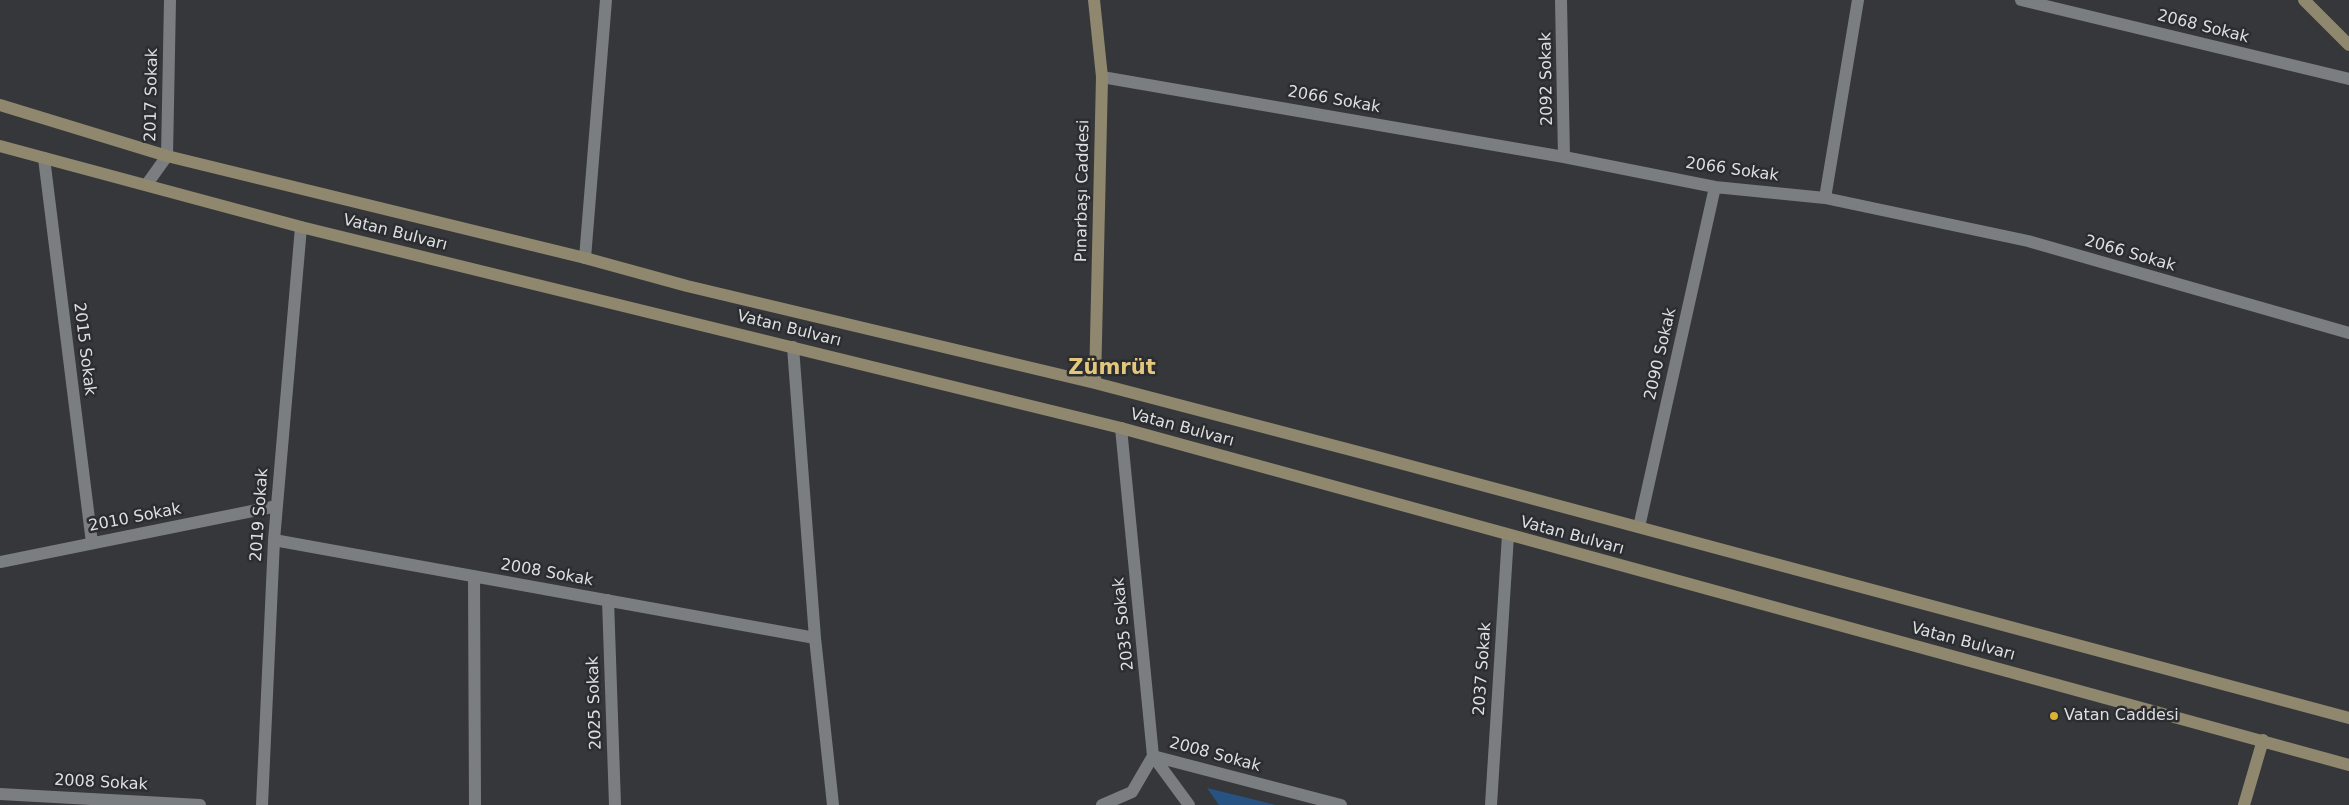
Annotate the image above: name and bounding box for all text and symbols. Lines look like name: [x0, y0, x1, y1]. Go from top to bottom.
street label: 2068 Sokak: [2155, 6, 2251, 48]
street label: 2092 Sokak: [1537, 32, 1557, 126]
street label: 2017 Sokak: [142, 48, 162, 142]
street label: 2066 Sokak: [1286, 82, 1382, 118]
street label: Pınarbaşı Caddesi: [1072, 120, 1094, 262]
street label: 2066 Sokak: [1684, 154, 1780, 186]
street label: Vatan Bulvarı: [341, 211, 449, 255]
street label: 2066 Sokak: [2082, 232, 2178, 276]
street label: 2015 Sokak: [69, 301, 99, 397]
street label: 2090 Sokak: [1641, 306, 1681, 402]
street label: Vatan Bulvarı: [735, 307, 843, 351]
district label: Zümrüt: [1068, 356, 1156, 382]
street label: Vatan Bulvarı: [1128, 405, 1236, 451]
street label: 2019 Sokak: [247, 468, 273, 562]
street label: 2010 Sokak: [87, 500, 183, 536]
street label: Vatan Bulvarı: [1518, 513, 1626, 559]
street label: 2008 Sokak: [499, 555, 595, 591]
street label: 2035 Sokak: [1110, 576, 1138, 672]
street label: Vatan Bulvarı: [1909, 619, 2017, 665]
street label: 2037 Sokak: [1470, 622, 1496, 716]
street label: 2025 Sokak: [584, 656, 606, 750]
place label: Vatan Caddesi: [2064, 706, 2179, 726]
marker: Vatan Caddesi: [2048, 710, 2060, 722]
street label: 2008 Sokak: [1167, 734, 1263, 776]
street label: 2008 Sokak: [54, 771, 148, 795]

